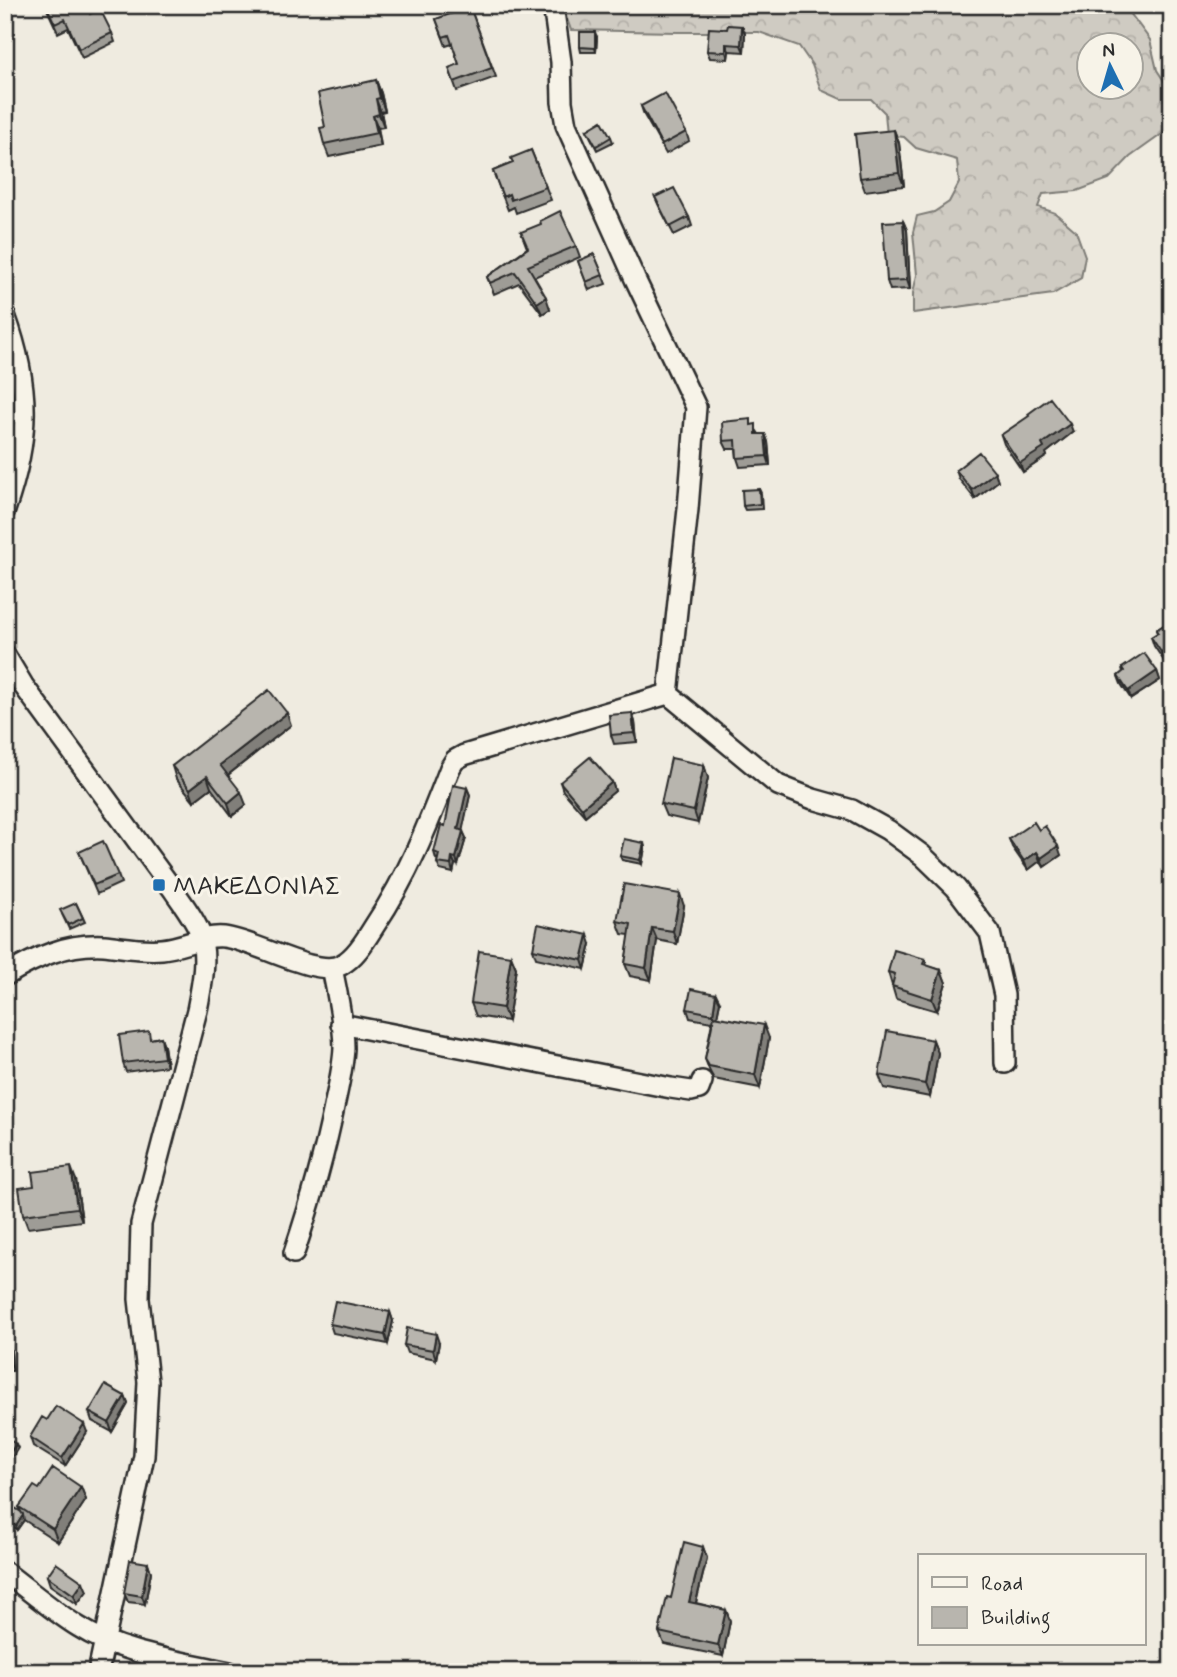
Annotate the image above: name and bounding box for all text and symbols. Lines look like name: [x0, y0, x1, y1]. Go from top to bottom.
north arrow: [1076, 32, 1146, 102]
text: N: [1101, 38, 1116, 64]
place label: ΜΑΚΕΔΟΝΙΑΣ: [173, 870, 341, 904]
marker: ΜΑΚΕΔΟΝΙΑΣ: [151, 877, 167, 893]
legend: [918, 1554, 1146, 1646]
text: Road: [981, 1570, 1023, 1598]
text: Building: [981, 1604, 1051, 1634]

